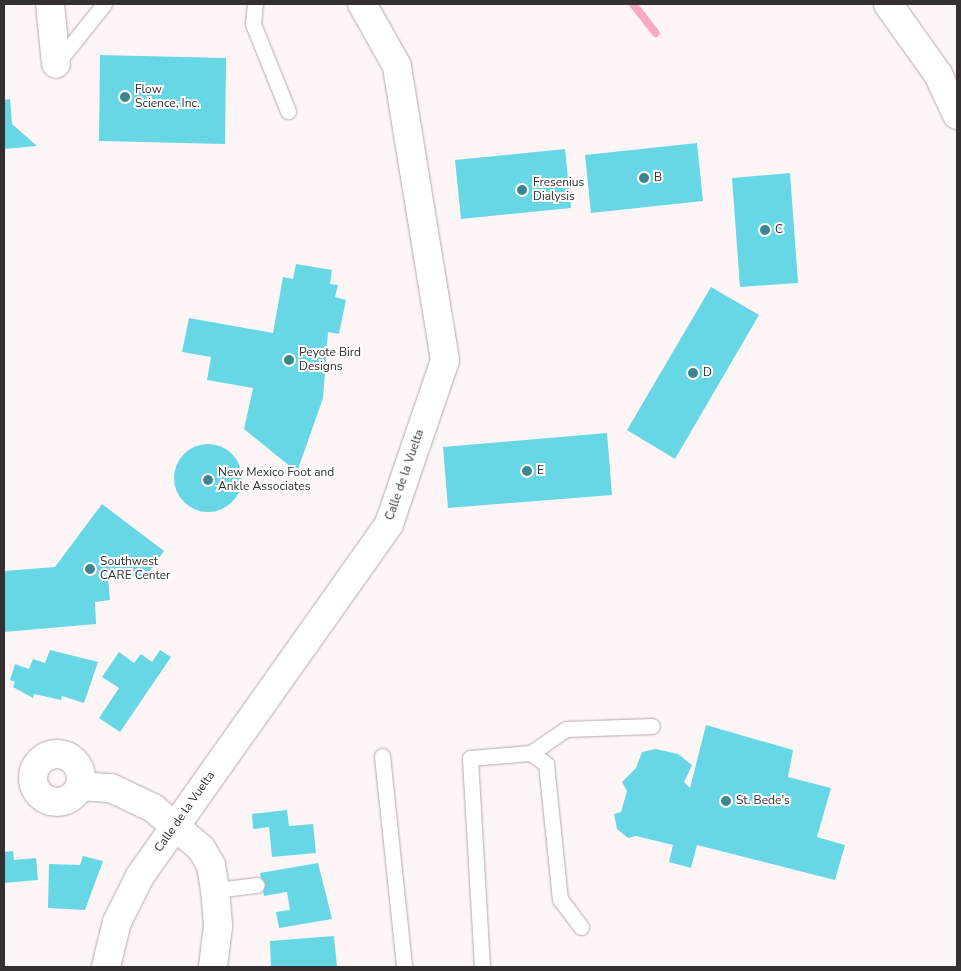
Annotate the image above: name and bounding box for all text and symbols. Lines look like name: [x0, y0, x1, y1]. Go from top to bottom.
place label: Flow Science, Inc.: [135, 83, 200, 111]
marker: Flow Science, Inc.: [119, 91, 131, 103]
place label: B: [654, 171, 662, 185]
marker: B: [638, 172, 650, 184]
place label: Fresenius Dialysis: [533, 176, 584, 204]
marker: Fresenius Dialysis: [515, 183, 529, 197]
place label: C: [775, 223, 783, 237]
marker: C: [759, 224, 771, 236]
place label: Peyote Bird Designs: [299, 346, 361, 374]
marker: Peyote Bird Designs: [283, 354, 295, 366]
place label: D: [703, 366, 712, 380]
marker: D: [687, 367, 699, 379]
street label: Calle de la Vuelta: [383, 428, 427, 522]
place label: E: [537, 464, 544, 478]
marker: E: [521, 465, 533, 477]
place label: New Mexico Foot and Ankle Associates: [218, 466, 334, 494]
marker: New Mexico Foot and Ankle Associates: [202, 474, 214, 486]
place label: Southwest CARE Center: [100, 555, 170, 583]
marker: Southwest CARE Center: [84, 563, 96, 575]
street label: Calle de la Vuelta: [152, 769, 218, 855]
place label: St. Bede's: [736, 794, 790, 808]
marker: St. Bede's: [720, 795, 732, 807]

